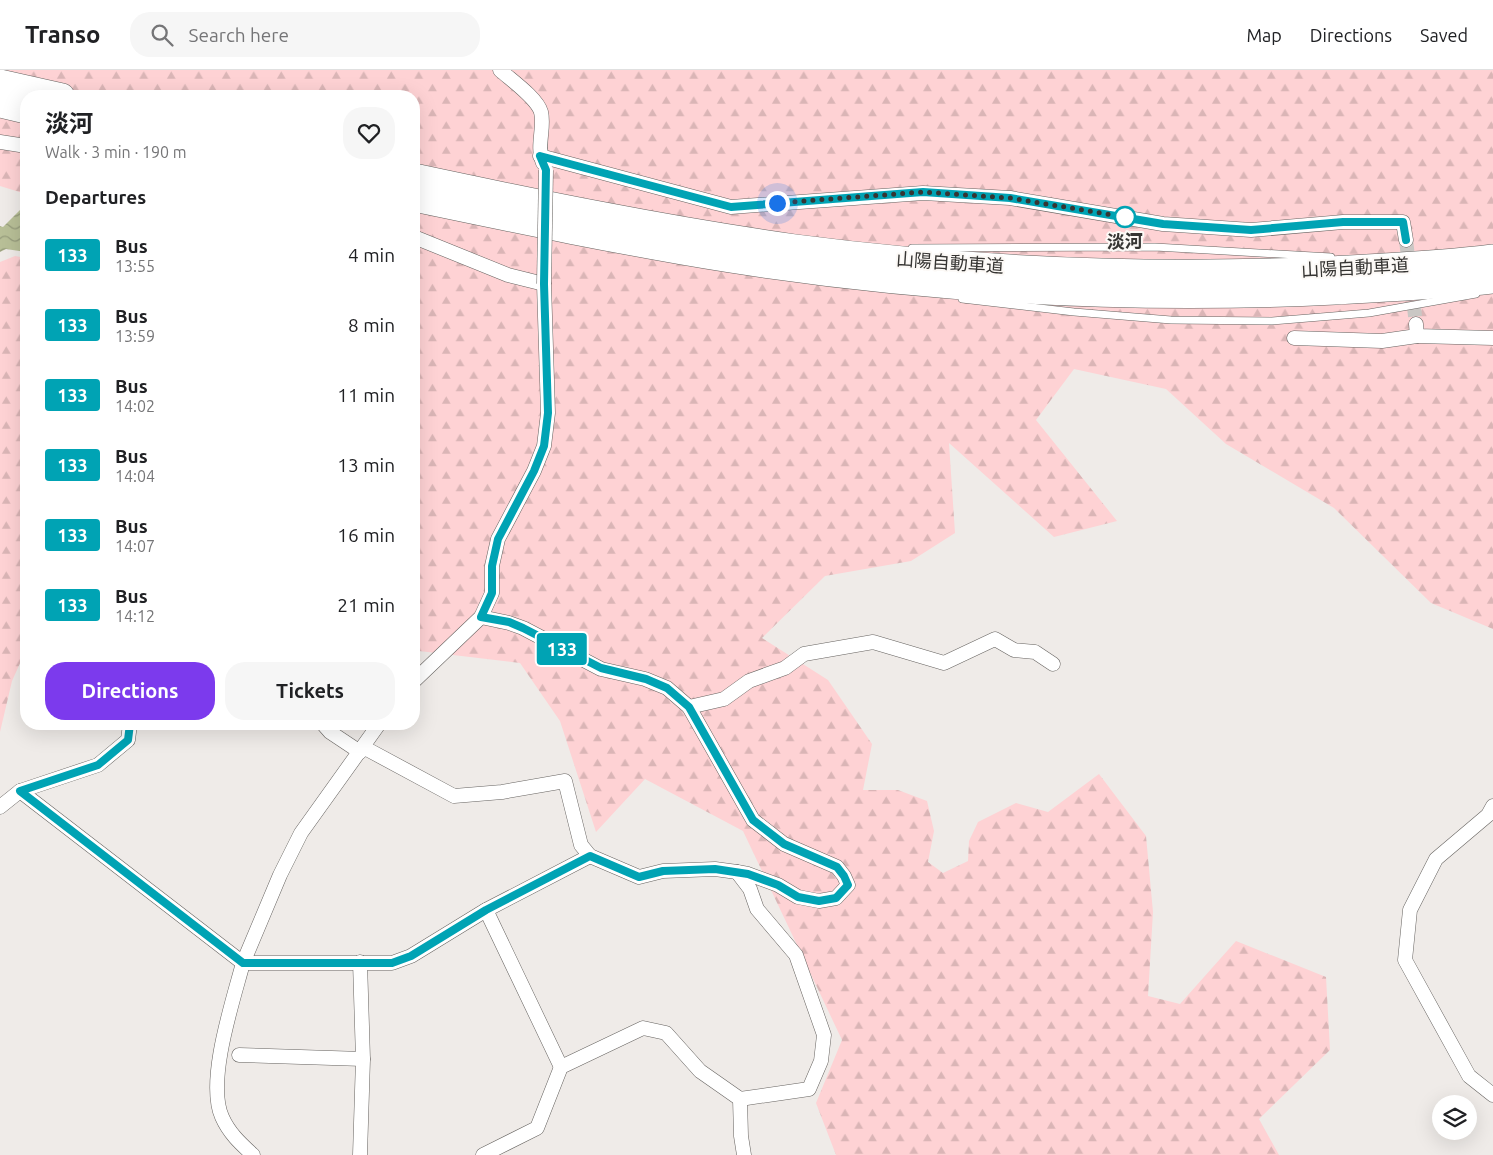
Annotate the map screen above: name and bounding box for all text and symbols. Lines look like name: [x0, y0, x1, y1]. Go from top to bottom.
search box: [130, 12, 480, 57]
text: Transo: [25, 21, 100, 48]
icon: search: [148, 21, 176, 49]
text: Search here: [188, 24, 289, 46]
text: Map: [1246, 25, 1282, 45]
text: Directions: [1310, 25, 1392, 45]
text: Saved: [1420, 25, 1468, 45]
button: heart: [343, 107, 395, 159]
text: 淡河: [45, 110, 93, 137]
text: Walk · 3 min · 190 m: [45, 143, 187, 161]
text: Departures: [45, 186, 146, 208]
your location: [765, 191, 790, 216]
marker: 淡河: [1114, 206, 1136, 228]
place label: 淡河: [1107, 231, 1143, 251]
text: Bus: [115, 235, 148, 257]
text: 4 min: [348, 244, 395, 266]
text: 133: [57, 245, 88, 265]
street label: 山陽自動車道: [895, 248, 1005, 276]
street label: 山陽自動車道: [1301, 254, 1409, 280]
text: 13:55: [115, 257, 155, 275]
text: Bus: [115, 305, 148, 327]
text: 8 min: [348, 314, 395, 336]
text: 133: [57, 315, 88, 335]
text: 13:59: [115, 327, 155, 345]
text: Bus: [115, 375, 148, 397]
text: 11 min: [337, 384, 395, 406]
text: 133: [57, 385, 88, 405]
text: 14:02: [115, 397, 155, 415]
text: Bus: [115, 445, 148, 467]
text: 13 min: [337, 454, 395, 476]
text: 133: [57, 455, 88, 475]
text: 14:04: [115, 467, 155, 485]
text: Bus: [115, 515, 148, 537]
text: 16 min: [337, 524, 395, 546]
text: 133: [57, 525, 88, 545]
text: 14:07: [115, 537, 155, 555]
text: Bus: [115, 585, 148, 607]
text: 21 min: [337, 594, 395, 616]
text: 133: [57, 595, 88, 615]
text: 14:12: [115, 607, 155, 625]
line badge: 133: [533, 633, 591, 665]
text: 133: [547, 639, 577, 659]
button: Directions: [45, 662, 215, 720]
button: Tickets: [225, 662, 395, 720]
map controls: [1432, 1095, 1477, 1140]
button: layers: [1432, 1095, 1477, 1140]

